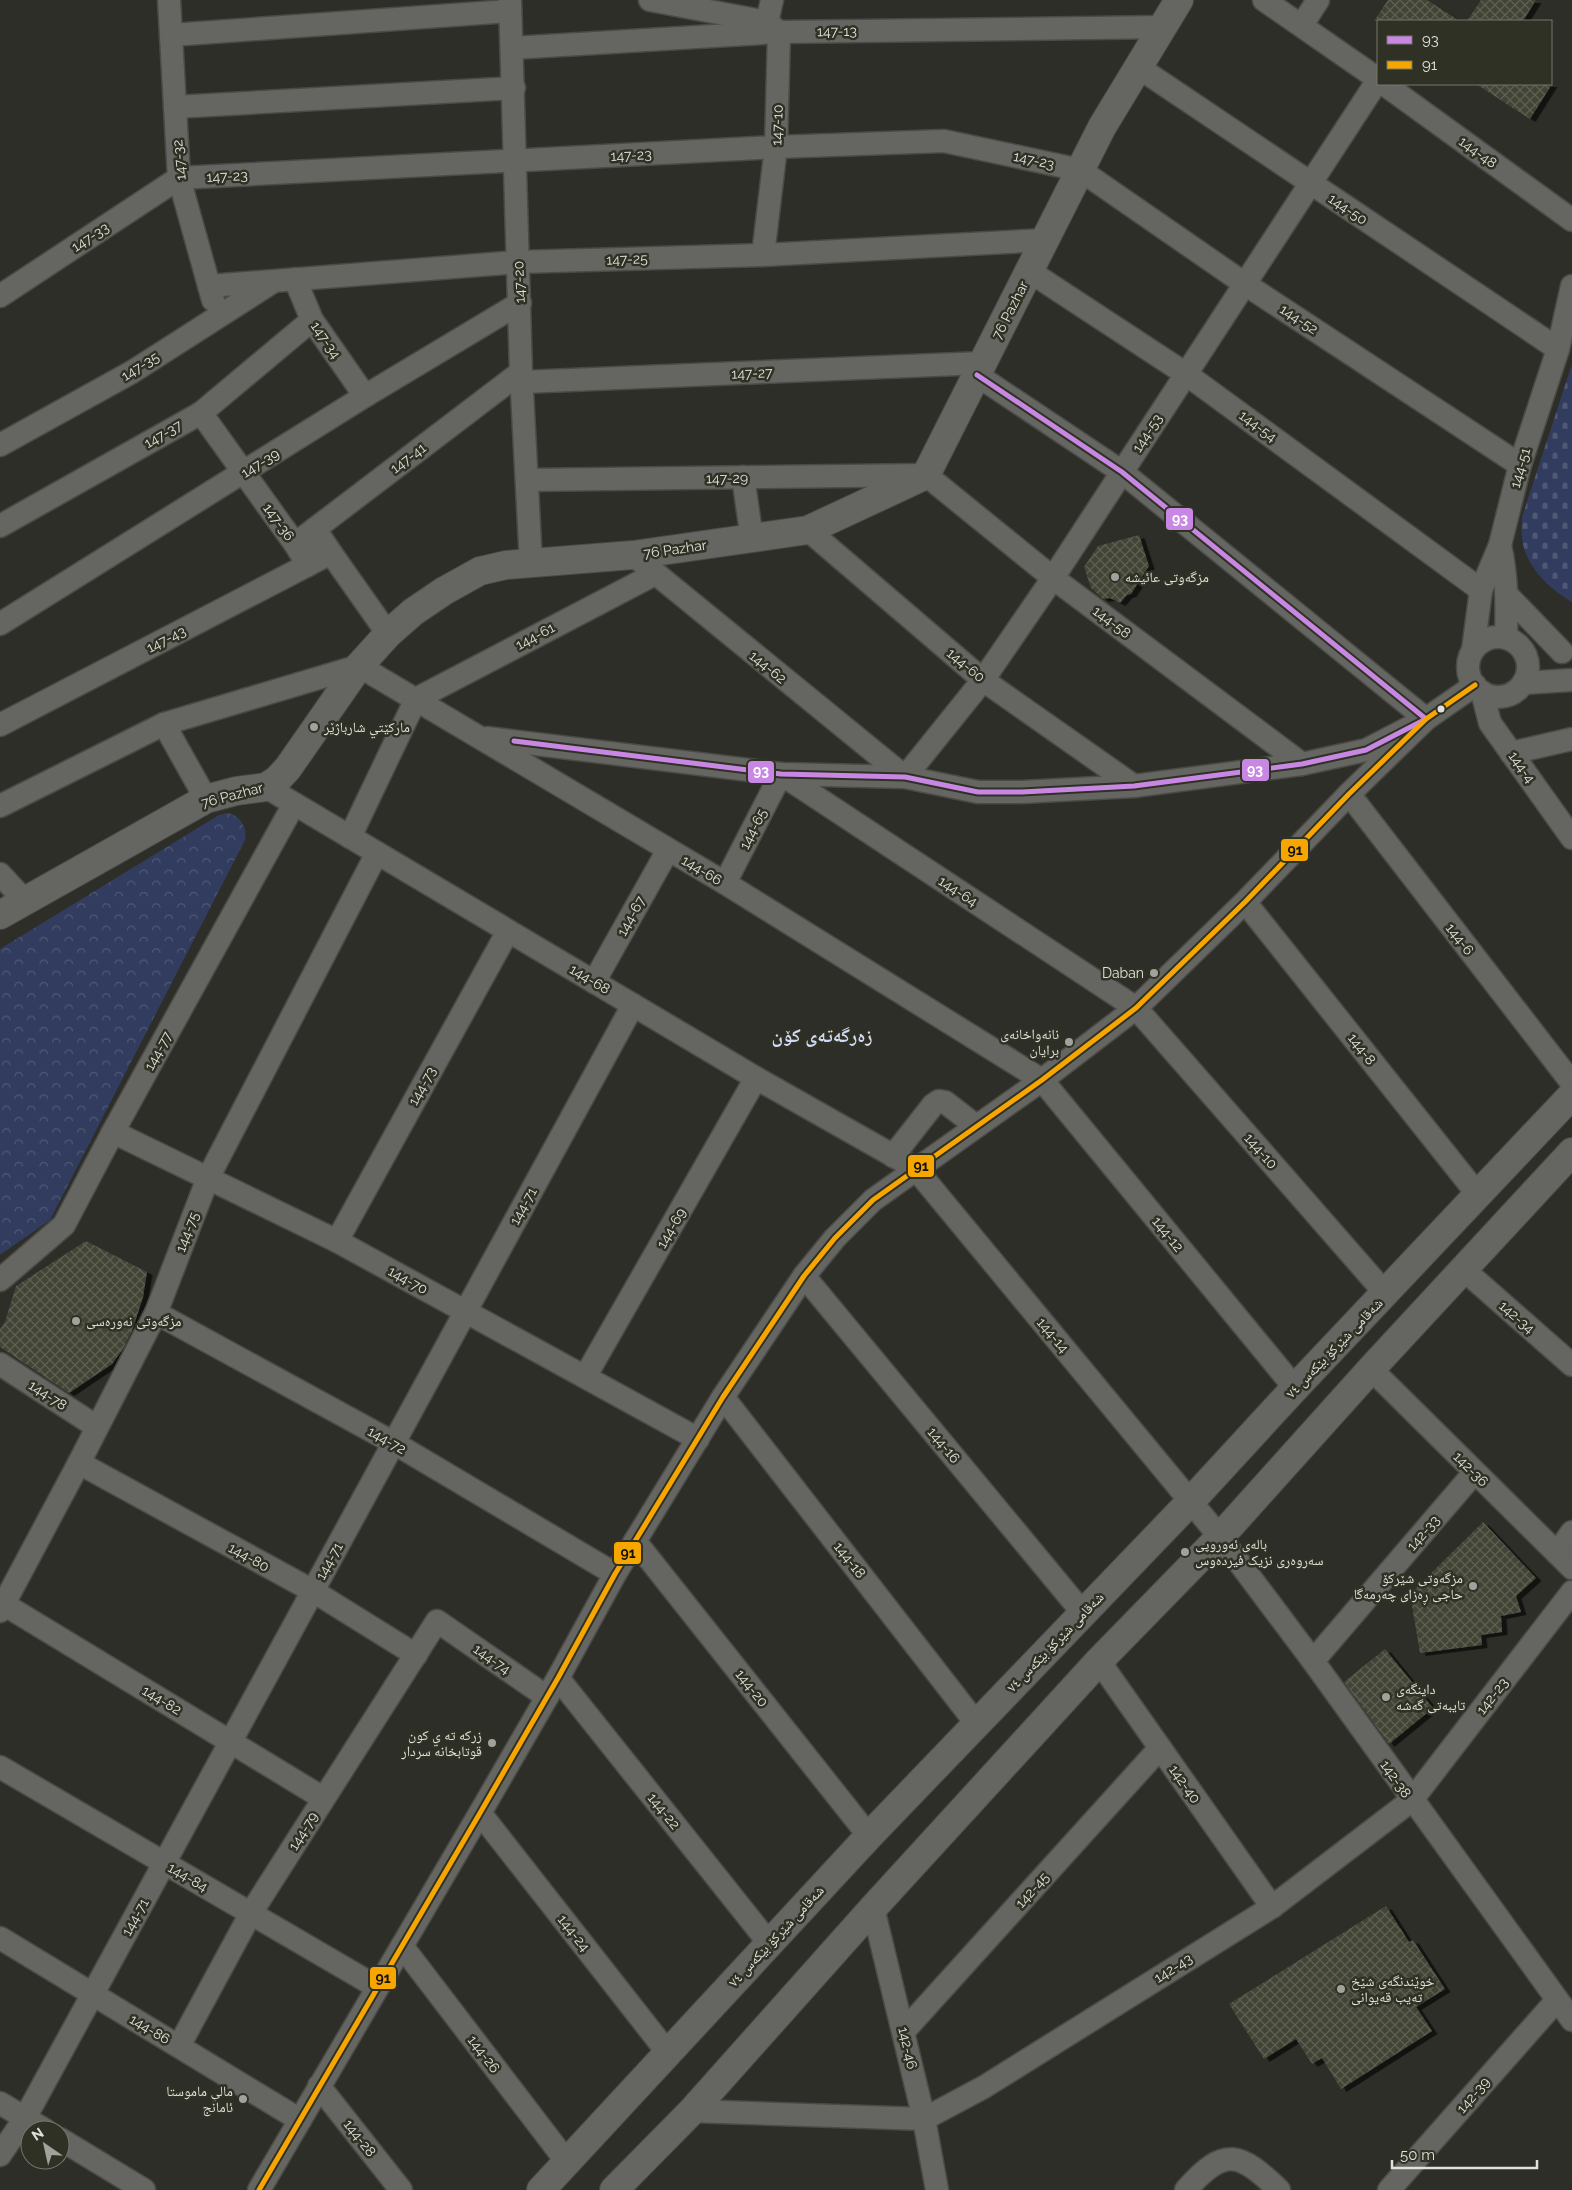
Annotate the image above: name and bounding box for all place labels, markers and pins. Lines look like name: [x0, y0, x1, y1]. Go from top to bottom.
place label: مزگەوتی عائیشە: [1125, 569, 1209, 586]
marker: مزگەوتی عائیشە: [1109, 571, 1121, 583]
unlabelled marker: [1436, 704, 1446, 714]
place label: مارکێتي شارباژێر: [323, 719, 410, 739]
marker: مارکێتي شارباژێر: [308, 721, 320, 733]
place label: Daban: [1102, 965, 1144, 981]
marker: Daban: [1148, 967, 1160, 979]
place label: نانەواخانەی برایان: [1000, 1026, 1059, 1059]
marker: نانەواخانەی برایان: [1063, 1036, 1075, 1048]
place label: مزگەوتی نەورەسی: [86, 1313, 181, 1330]
marker: مزگەوتی نەورەسی: [70, 1315, 82, 1327]
place label: بالەی ئەوروپی سەروەری نزیک فیردەوس: [1195, 1536, 1323, 1569]
marker: بالەی ئەوروپی سەروەری نزیک فیردەوس: [1179, 1546, 1191, 1558]
place label: مزگەوتی شێرکۆ حاجی ڕەزای چەرمەگا: [1354, 1570, 1463, 1606]
marker: مزگەوتی شێرکۆ حاجی ڕەزای چەرمەگا: [1467, 1580, 1479, 1592]
place label: داینگەی تایبەتی گەشە: [1396, 1681, 1465, 1714]
marker: داینگەی تایبەتی گەشە: [1380, 1691, 1392, 1703]
place label: زركه ته ي كون قوتابخانه سردار: [400, 1727, 482, 1760]
marker: زركه ته ي كون قوتابخانه سردار: [486, 1737, 498, 1749]
place label: خوێندنگەی شێخ تەیب قەیوانی: [1351, 1973, 1434, 2006]
marker: خوێندنگەی شێخ تەیب قەیوانی: [1335, 1983, 1347, 1995]
place label: مالي ماموستا ئامانج: [166, 2083, 233, 2117]
marker: مالي ماموستا ئامانج: [237, 2093, 249, 2105]

